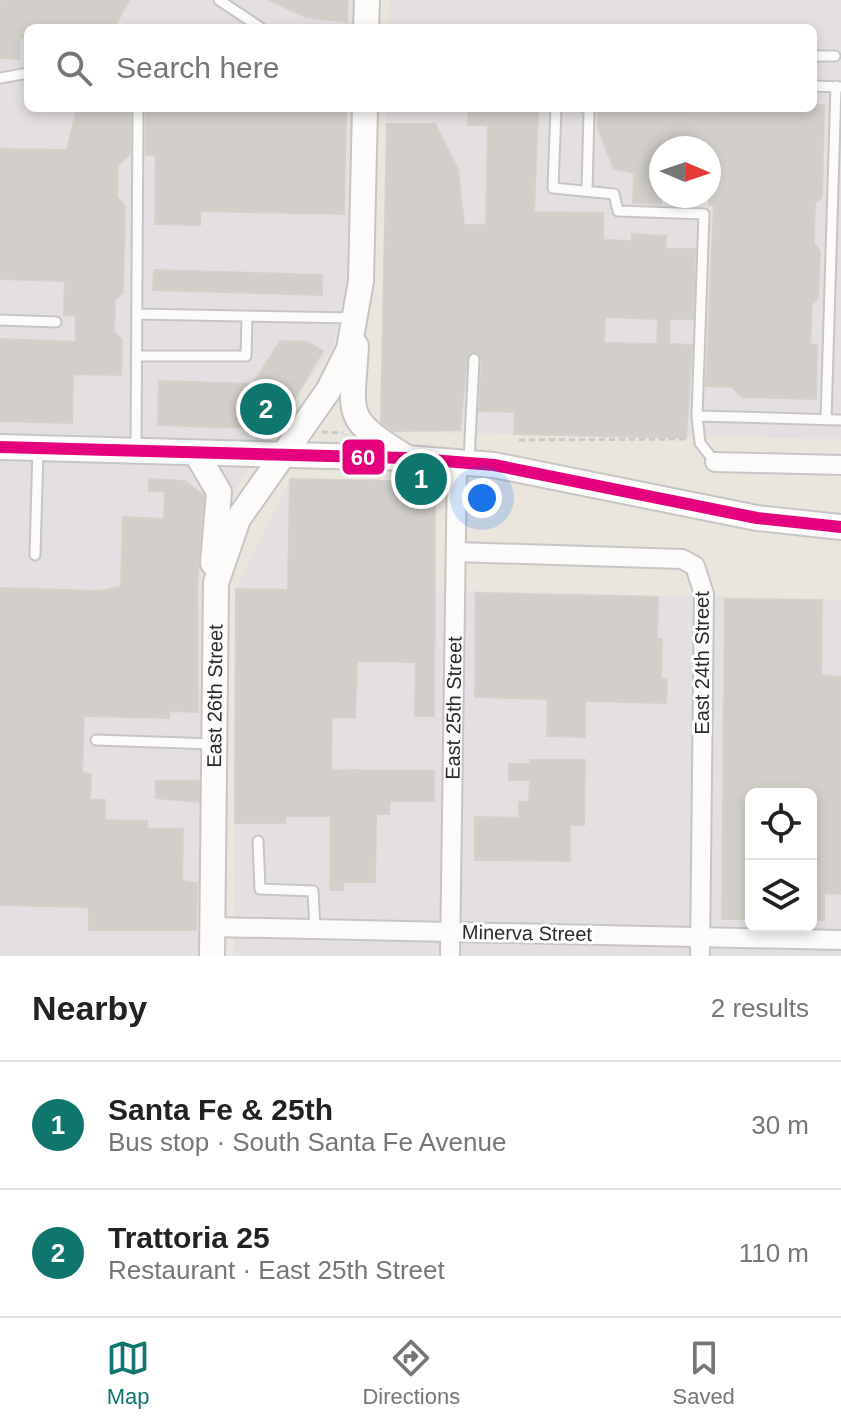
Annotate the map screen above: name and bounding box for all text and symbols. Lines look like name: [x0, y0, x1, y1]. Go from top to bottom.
search box: [24, 24, 817, 112]
icon: search: [52, 46, 96, 90]
text: Search here: [116, 51, 279, 84]
north arrow: [649, 136, 721, 208]
pin: 2: [240, 379, 292, 439]
line badge: 60: [341, 438, 386, 476]
text: 60: [351, 445, 375, 470]
pin: 1: [395, 449, 447, 509]
your location: [462, 478, 502, 518]
street label: East 24th Street: [691, 591, 713, 735]
street label: East 26th Street: [203, 624, 227, 768]
street label: East 25th Street: [441, 636, 466, 780]
map controls: [745, 788, 817, 932]
button: locate: [745, 788, 817, 860]
button: layers: [745, 860, 817, 932]
street label: Minerva Street: [462, 921, 593, 945]
text: Nearby: [32, 989, 147, 1027]
text: 2 results: [711, 993, 809, 1023]
text: Santa Fe & 25th: [108, 1093, 333, 1126]
text: 1: [51, 1110, 65, 1140]
text: 30 m: [751, 1110, 809, 1140]
text: Bus stop · South Santa Fe Avenue: [108, 1127, 506, 1157]
text: Trattoria 25: [108, 1221, 270, 1254]
text: 2: [51, 1238, 65, 1268]
text: 110 m: [739, 1238, 809, 1268]
text: Restaurant · East 25th Street: [108, 1255, 445, 1285]
tab: Map: [106, 1336, 150, 1410]
tab: Directions: [362, 1336, 460, 1410]
tab: Saved: [672, 1336, 735, 1410]

